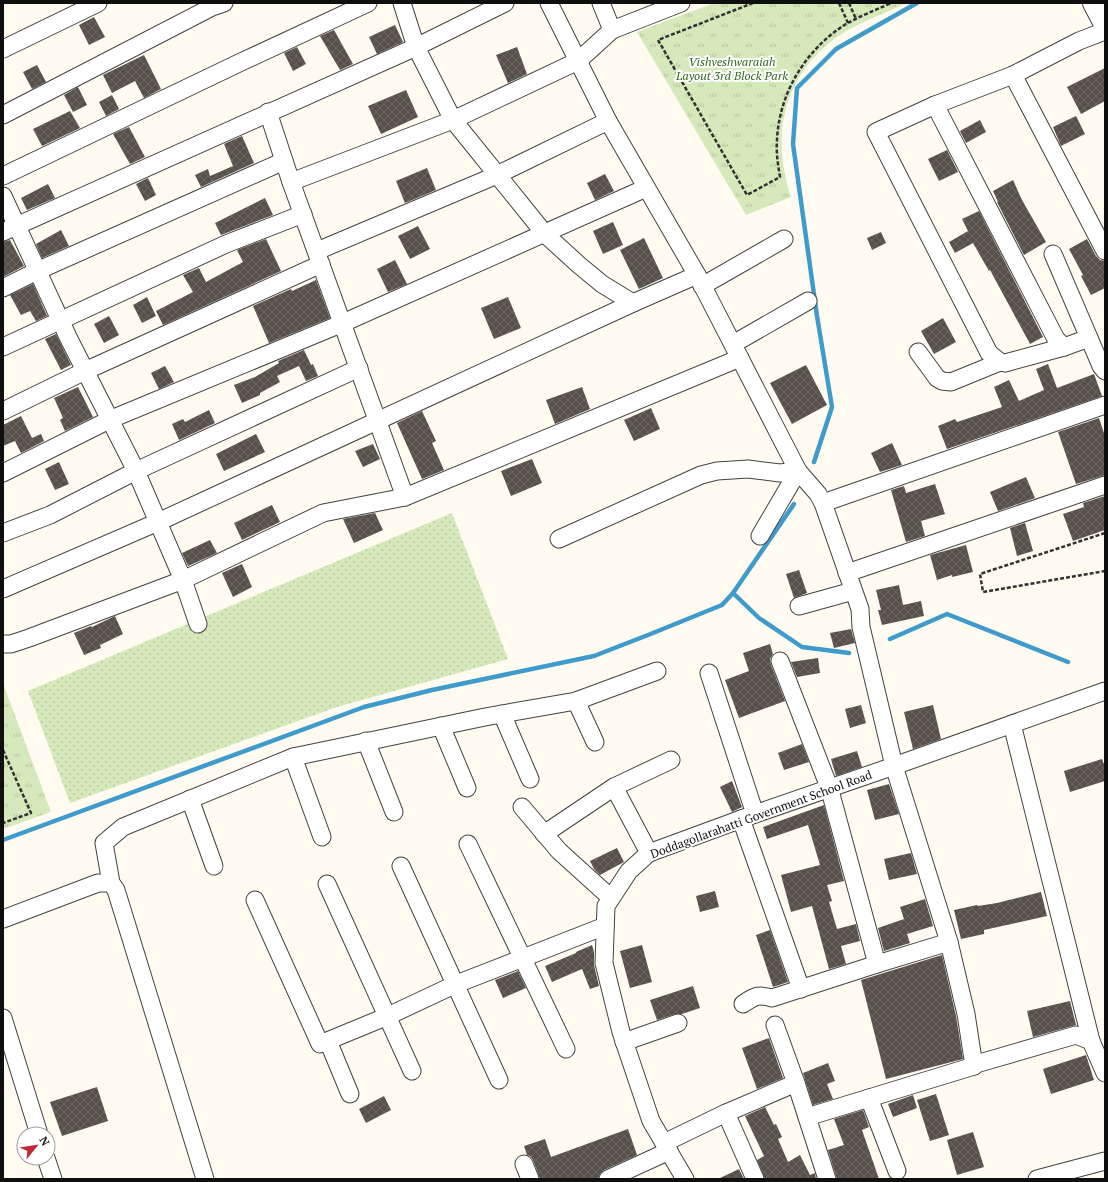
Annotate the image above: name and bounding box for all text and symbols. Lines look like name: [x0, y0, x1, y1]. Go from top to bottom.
park label: Vishveshwaraiah Layout 3rd Block Park: [675, 54, 788, 83]
street label: Doddagollarahatti Government School Road: [648, 767, 874, 861]
north arrow: [16, 1126, 56, 1166]
text: N: [37, 1134, 53, 1149]

